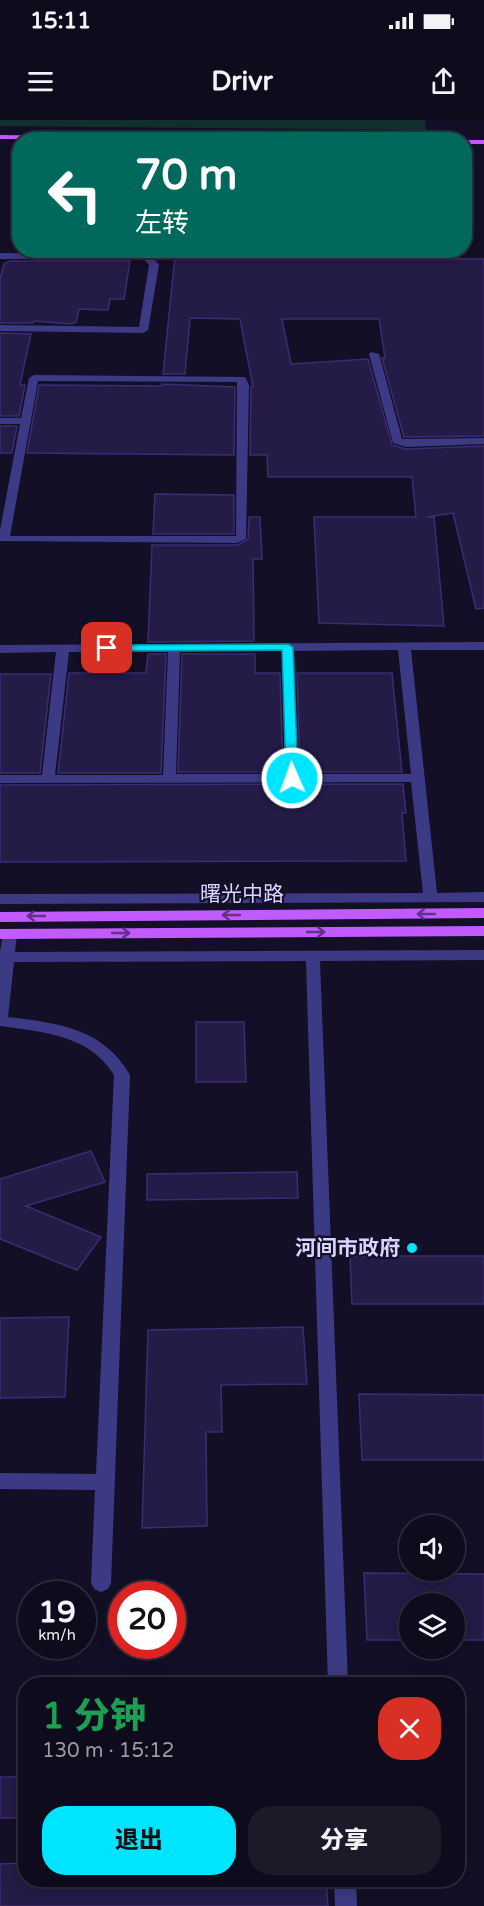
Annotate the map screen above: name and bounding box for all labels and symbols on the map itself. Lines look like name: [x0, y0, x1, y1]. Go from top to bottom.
pin: [81, 622, 132, 673]
position arrow: [260, 746, 324, 810]
street label: 曙光中路: [200, 882, 284, 907]
one-way arrow: [416, 908, 436, 920]
one-way arrow: [221, 909, 241, 921]
one-way arrow: [26, 910, 46, 922]
one-way arrow: [306, 926, 326, 938]
one-way arrow: [111, 927, 131, 939]
place label: 河间市政府: [295, 1236, 400, 1261]
marker: 河间市政府: [405, 1241, 419, 1255]
speed limit sign: 20: [108, 1581, 186, 1659]

